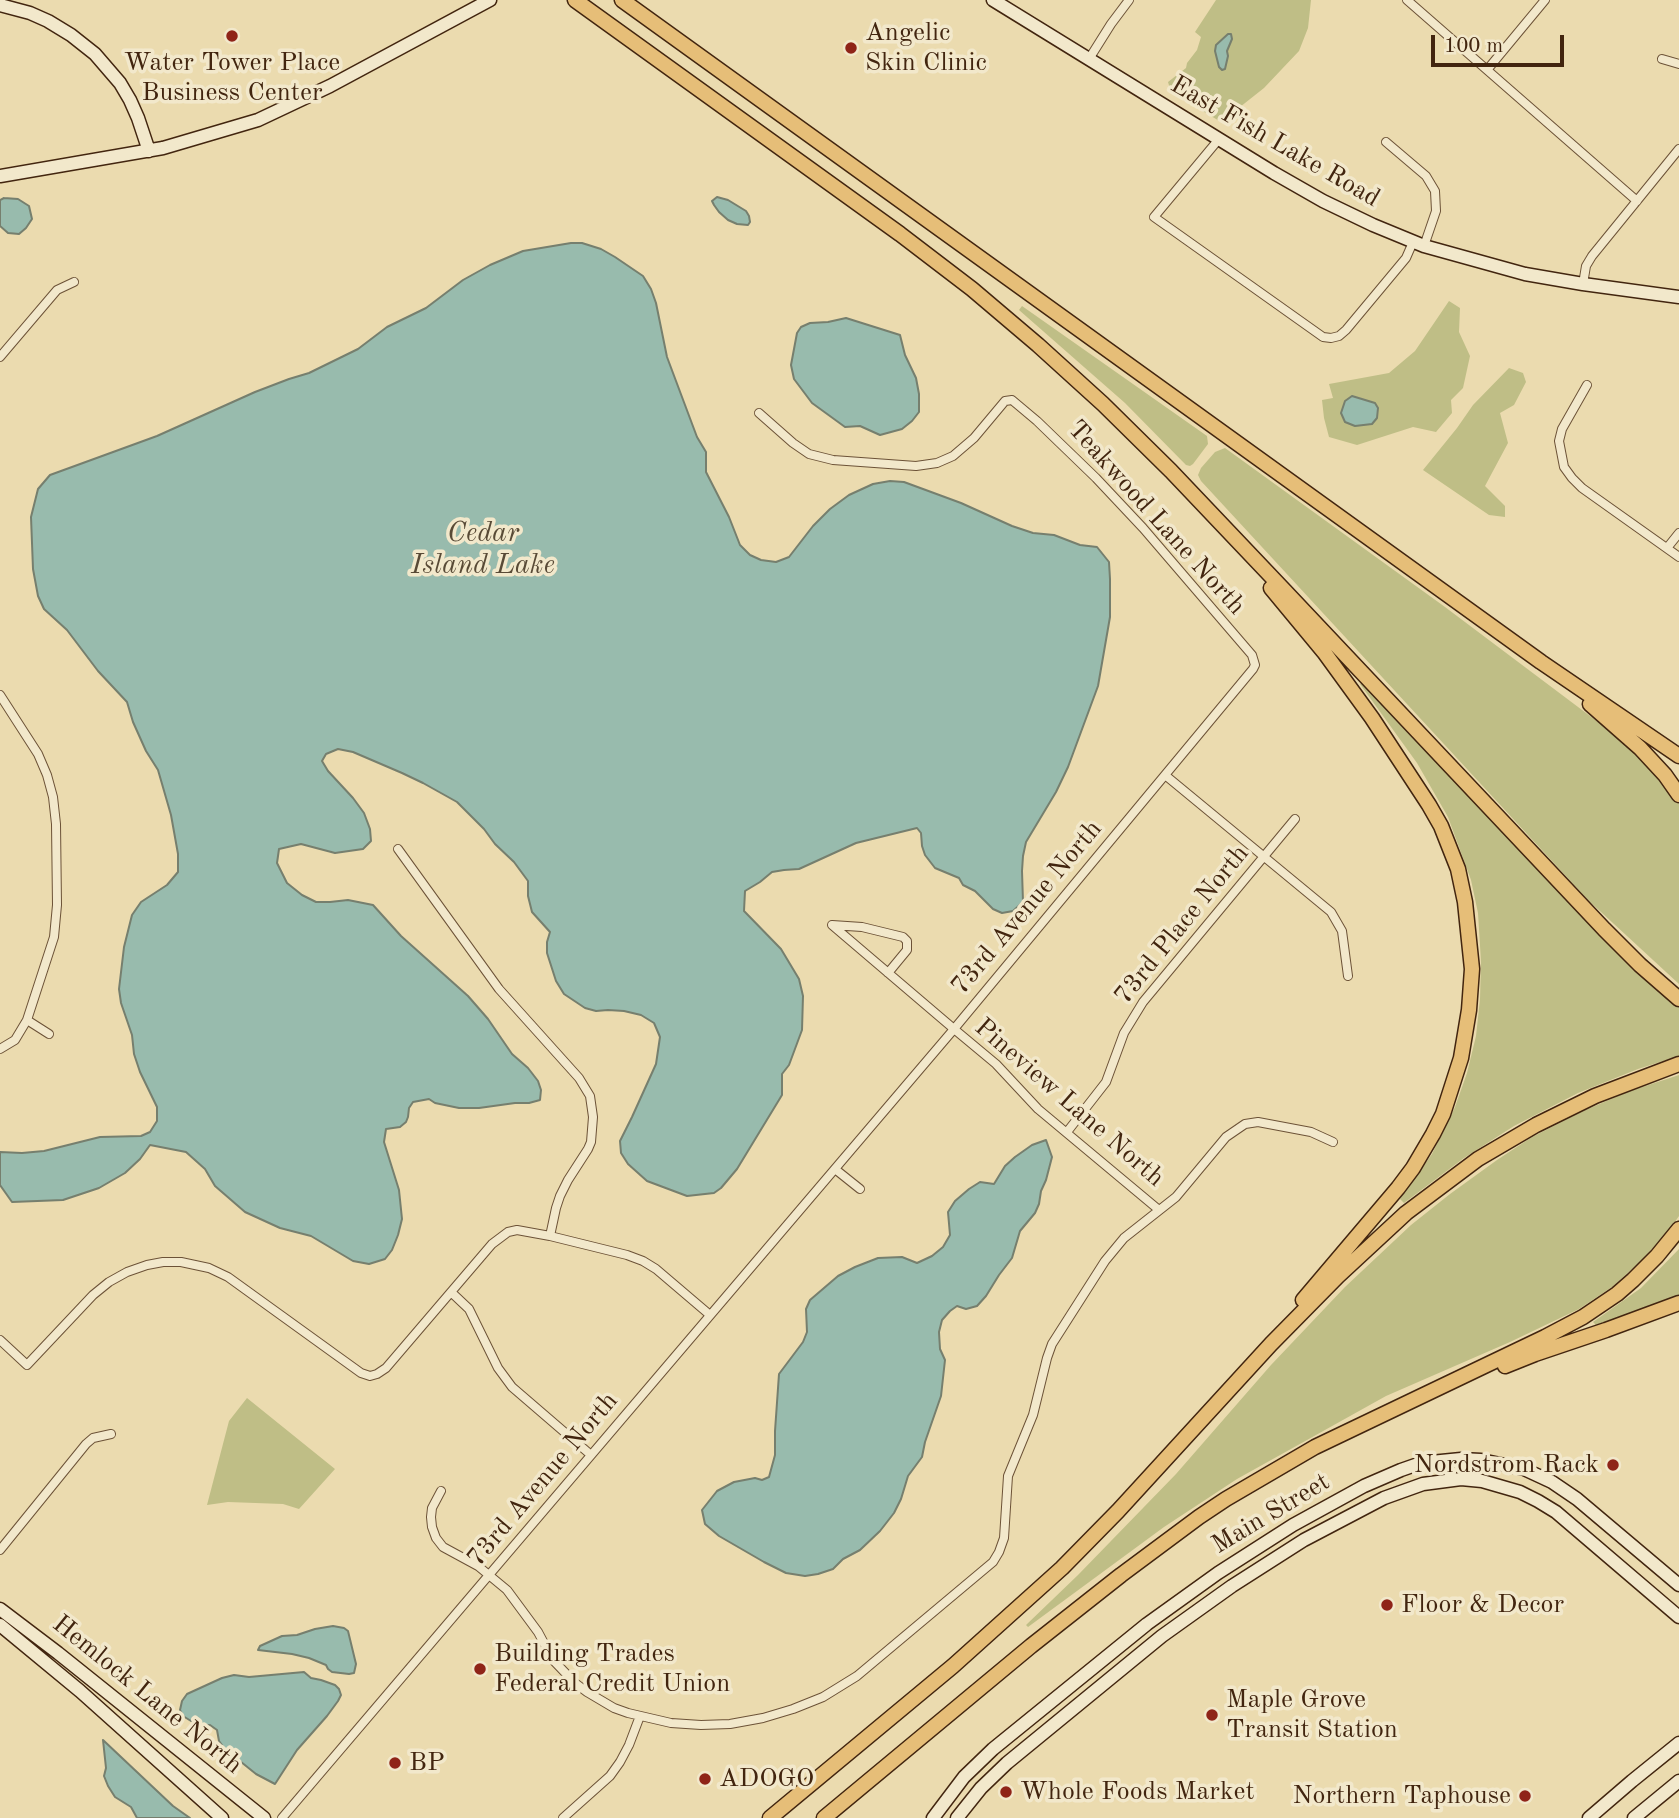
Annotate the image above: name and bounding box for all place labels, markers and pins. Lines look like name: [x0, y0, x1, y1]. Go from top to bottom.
place label: Angelic Skin Clinic: [865, 17, 987, 78]
marker: Water Tower Place Business Center: [224, 28, 240, 44]
marker: Angelic Skin Clinic: [843, 40, 859, 56]
place label: Water Tower Place Business Center: [124, 47, 340, 108]
place label: Nordstrom Rack: [1414, 1449, 1599, 1481]
marker: Nordstrom Rack: [1605, 1457, 1621, 1473]
place label: Floor & Decor: [1401, 1589, 1564, 1621]
marker: Floor & Decor: [1379, 1597, 1395, 1613]
place label: Building Trades Federal Credit Union: [494, 1638, 730, 1700]
marker: Building Trades Federal Credit Union: [472, 1661, 488, 1677]
place label: Maple Grove Transit Station: [1226, 1684, 1398, 1746]
marker: Maple Grove Transit Station: [1204, 1707, 1220, 1723]
place label: BP: [409, 1747, 445, 1779]
marker: BP: [387, 1755, 403, 1771]
place label: ADOGO: [719, 1763, 814, 1795]
marker: ADOGO: [697, 1771, 713, 1787]
place label: Whole Foods Market: [1020, 1776, 1255, 1808]
place label: Northern Taphouse: [1293, 1780, 1511, 1812]
marker: Whole Foods Market: [998, 1784, 1014, 1800]
marker: Northern Taphouse: [1517, 1788, 1533, 1804]

